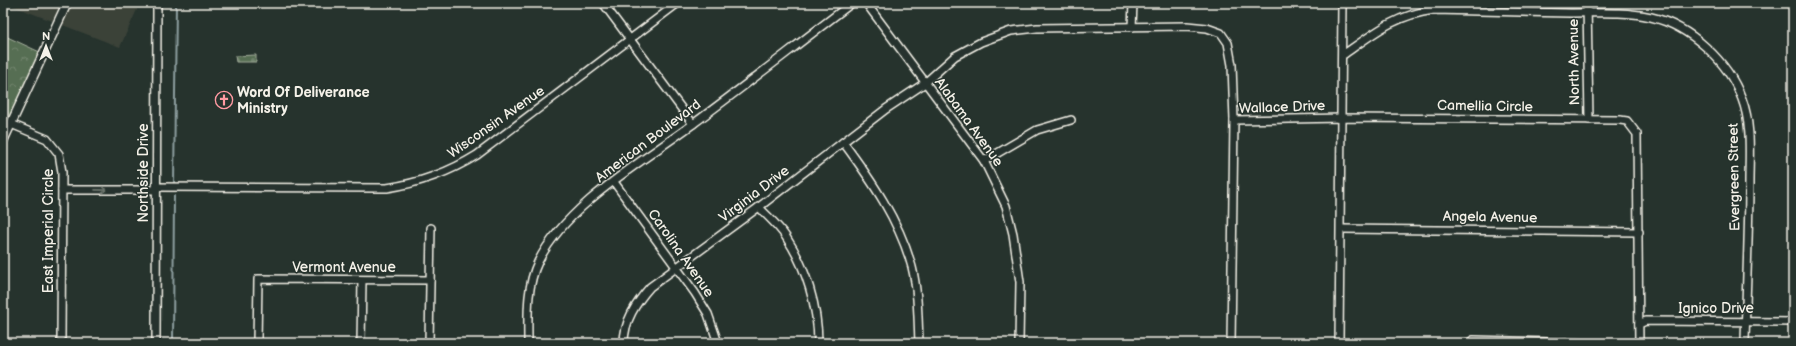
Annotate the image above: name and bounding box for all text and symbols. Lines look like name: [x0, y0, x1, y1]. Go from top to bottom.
street label: North Avenue: [1565, 19, 1583, 105]
north arrow: [26, 26, 66, 66]
text: N: [42, 30, 50, 43]
street label: Alabama Avenue: [931, 74, 1007, 170]
street label: Wisconsin Avenue: [444, 82, 548, 162]
place label: Word Of Deliverance Ministry: [237, 84, 370, 117]
church icon: Word Of Deliverance Ministry: [214, 90, 234, 110]
street label: American Boulevard: [592, 96, 704, 186]
street label: Wallace Drive: [1239, 97, 1325, 117]
street label: Camellia Circle: [1437, 97, 1533, 115]
street label: Evergreen Street: [1725, 122, 1743, 231]
street label: Northside Drive: [135, 124, 152, 222]
street label: Virginia Drive: [715, 162, 793, 226]
street label: East Imperial Circle: [40, 169, 57, 293]
one-way arrow: [94, 186, 107, 194]
street label: Carolina Avenue: [644, 206, 718, 300]
street label: Angela Avenue: [1443, 208, 1537, 226]
street label: Vermont Avenue: [292, 259, 396, 276]
street label: Ignico Drive: [1678, 300, 1754, 317]

